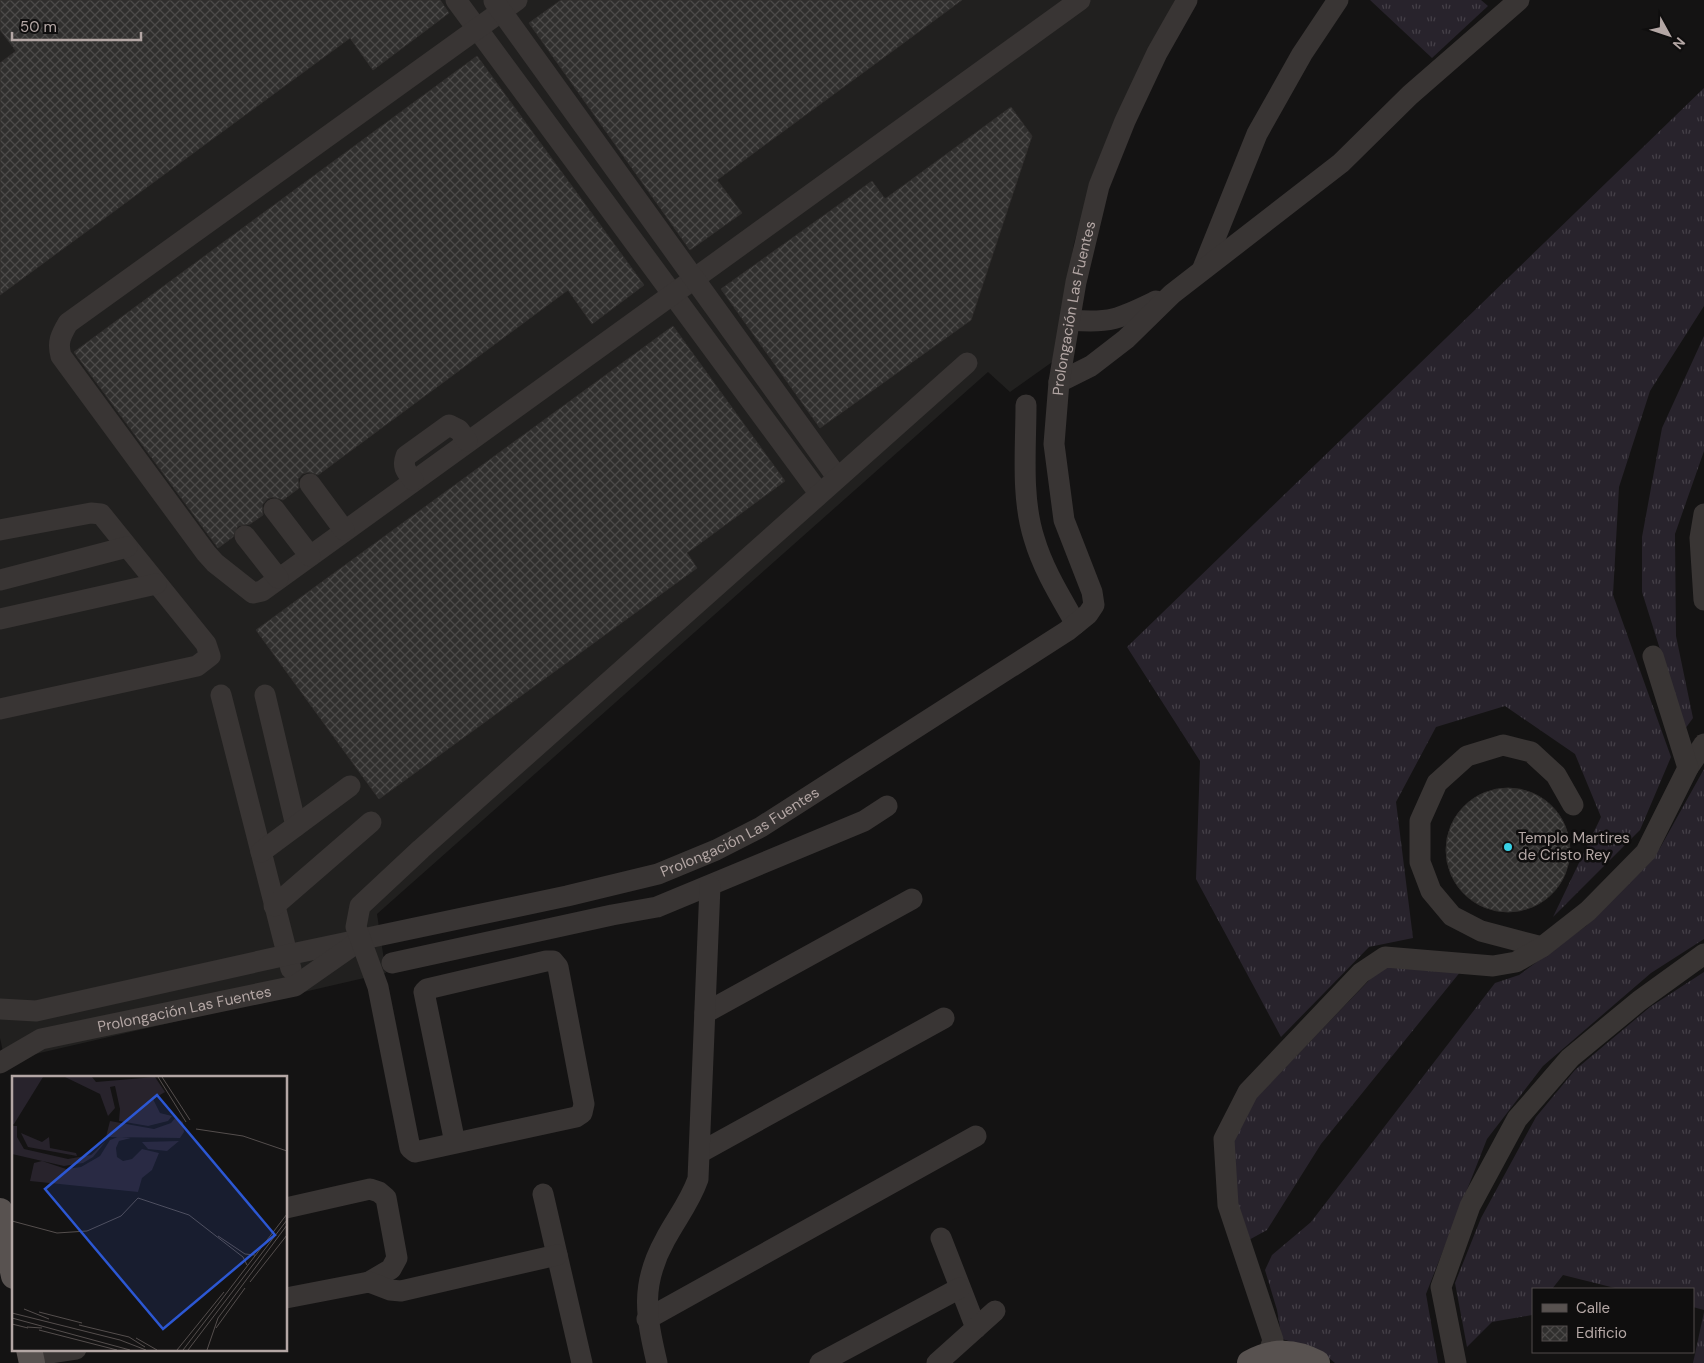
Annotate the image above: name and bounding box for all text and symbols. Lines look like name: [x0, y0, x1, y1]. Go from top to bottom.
scale bar: [12, 10, 141, 42]
north arrow: [1644, 10, 1694, 60]
text: 50 m: [20, 17, 57, 37]
text: N: [1669, 34, 1689, 53]
street label: Prolongación Las Fuentes: [1048, 219, 1100, 396]
street label: Prolongación Las Fuentes: [657, 782, 823, 882]
place label: Templo Martires de Cristo Rey: [1518, 828, 1630, 865]
marker: Templo Martires de Cristo Rey: [1502, 841, 1514, 853]
street label: Prolongación Las Fuentes: [96, 981, 273, 1037]
inset map: [12, 1076, 288, 1350]
legend: [1532, 1288, 1694, 1353]
text: Calle: [1576, 1298, 1610, 1318]
text: Edificio: [1576, 1323, 1627, 1343]

